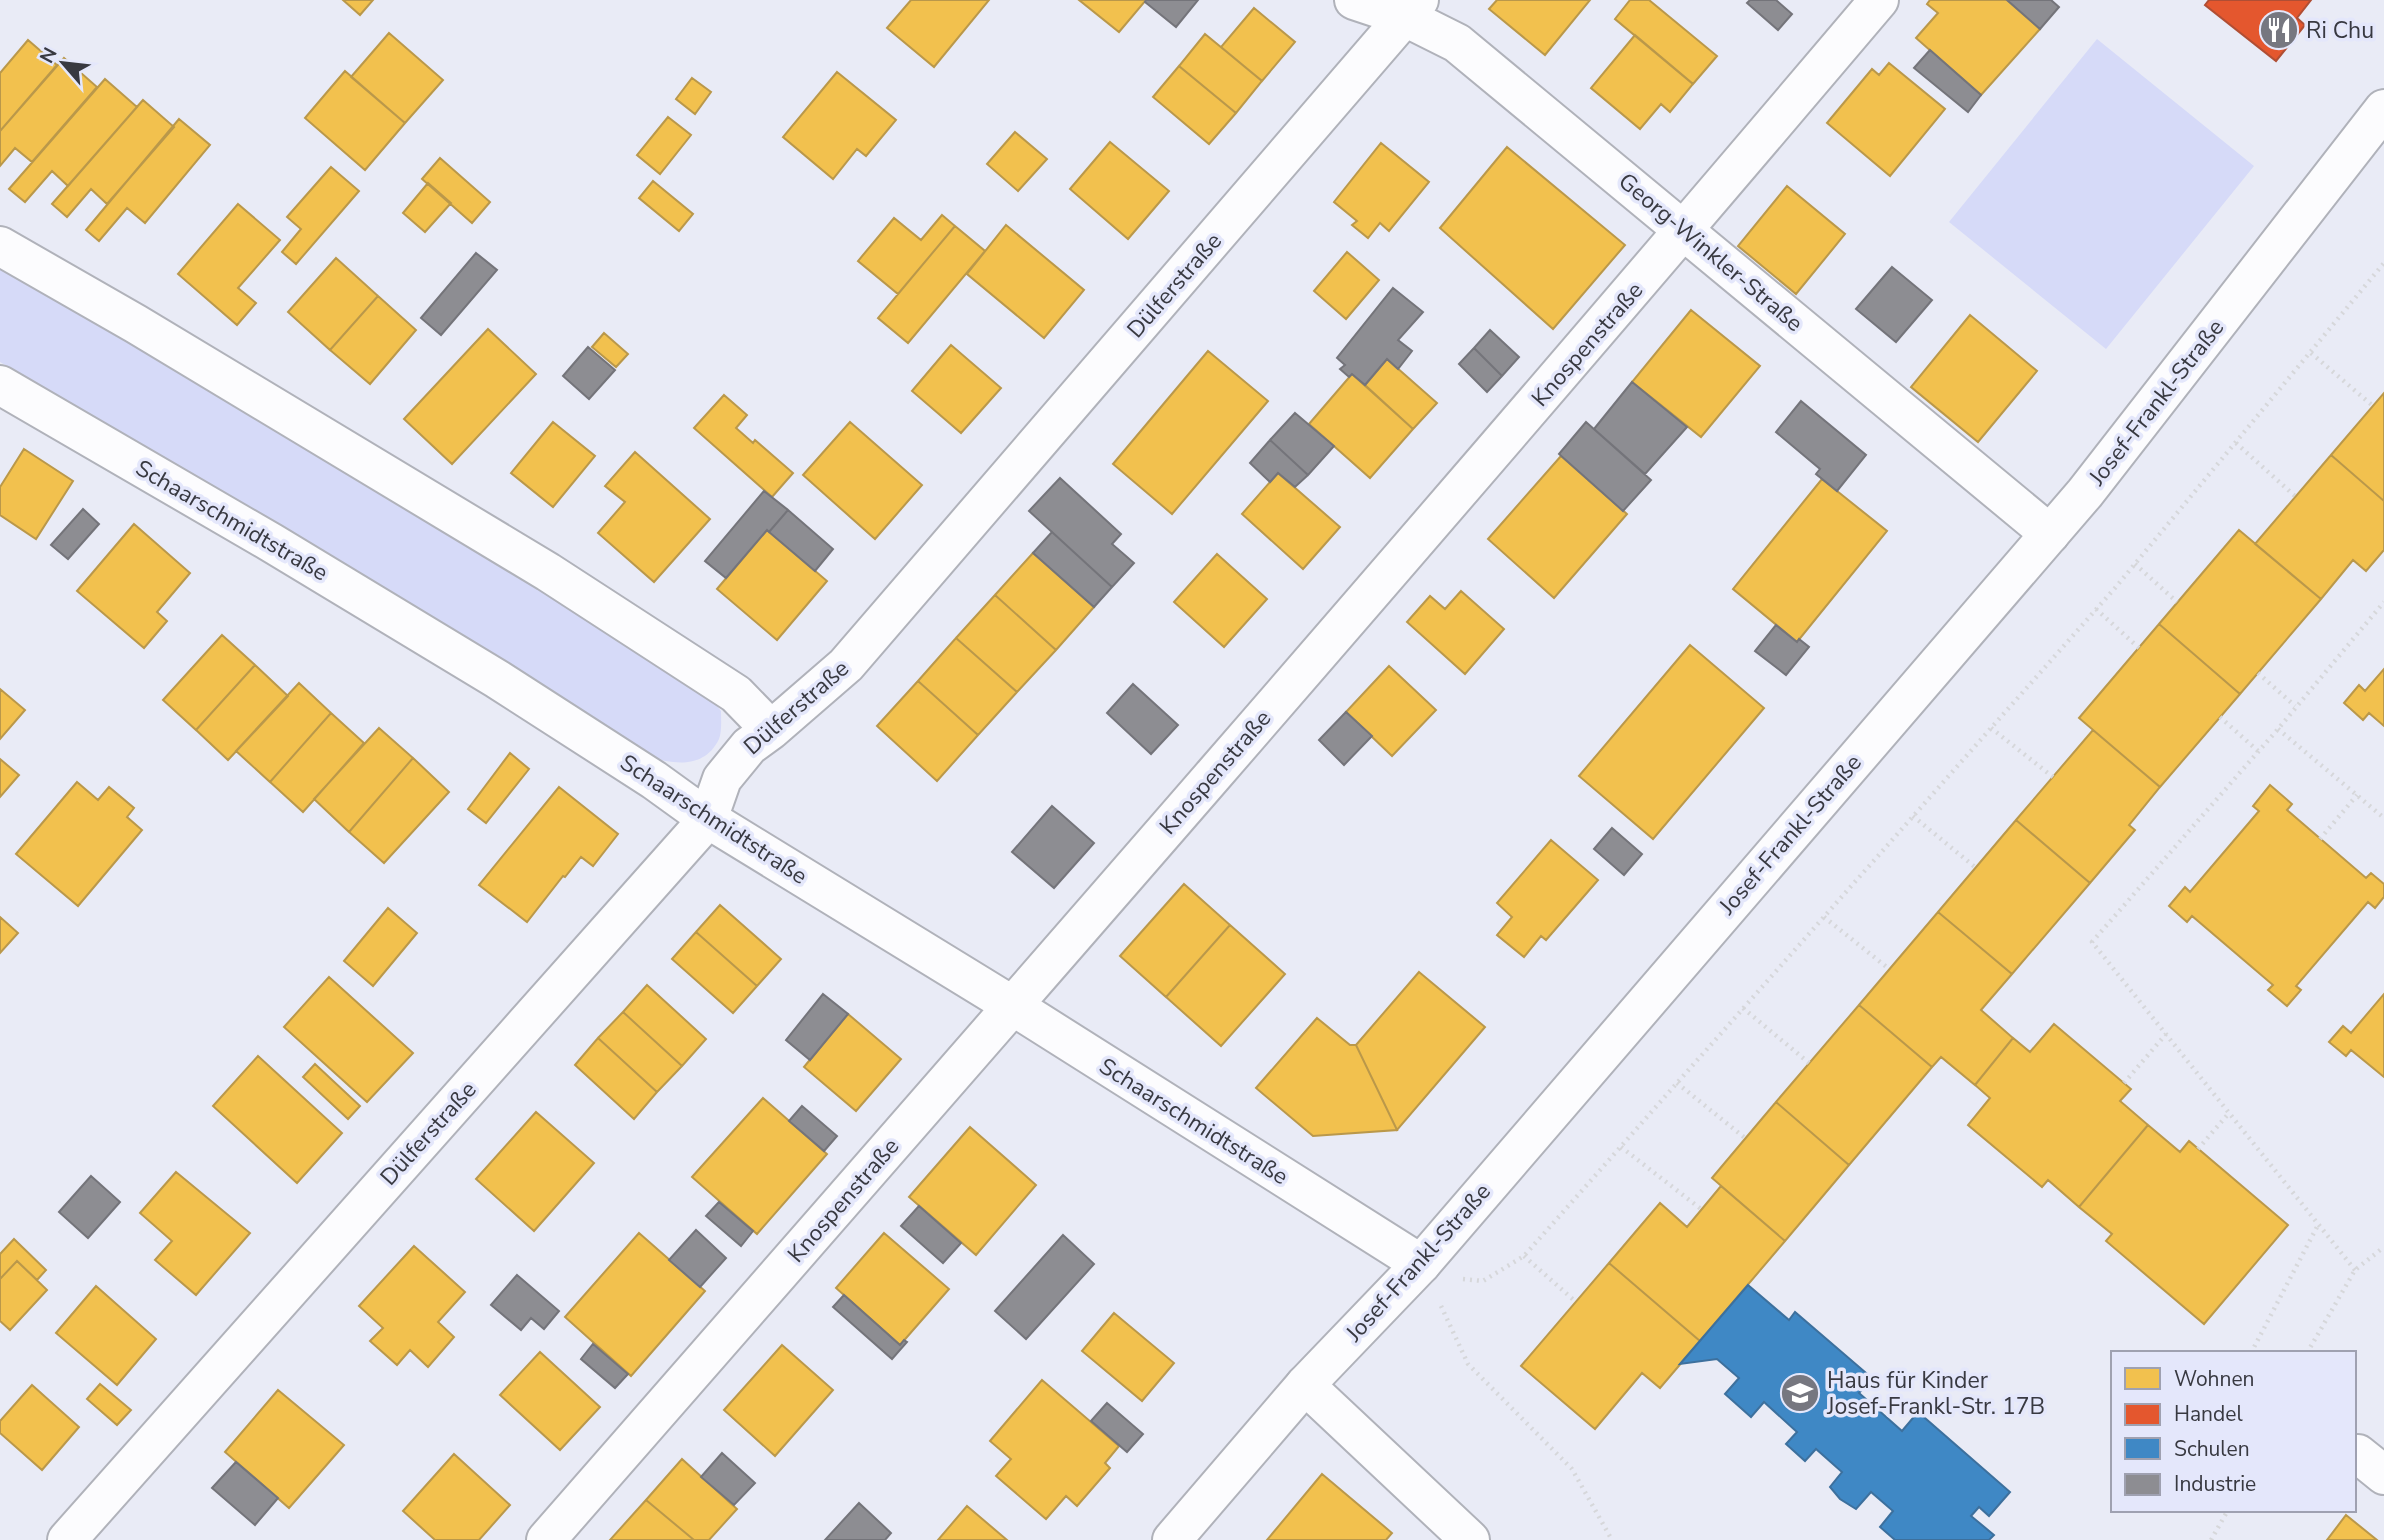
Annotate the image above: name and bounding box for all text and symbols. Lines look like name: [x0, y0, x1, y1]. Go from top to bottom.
restaurant icon: Ri Chu: [2258, 9, 2300, 51]
place label: Ri Chu: [2306, 15, 2374, 46]
north arrow: [28, 28, 98, 98]
text: N: [34, 43, 64, 68]
street label: Georg-Winkler-Straße: [1612, 166, 1809, 339]
street label: Dülferstraße: [1120, 226, 1229, 345]
street label: Knospenstraße: [1525, 275, 1650, 413]
street label: Josef-Frankl-Straße: [2081, 313, 2231, 493]
street label: Schaarschmidtstraße: [130, 453, 334, 588]
street label: Dülferstraße: [737, 653, 856, 762]
street label: Knospenstraße: [1153, 703, 1278, 841]
street label: Schaarschmidtstraße: [614, 747, 813, 892]
street label: Josef-Frankl-Straße: [1712, 748, 1869, 922]
street label: Schaarschmidtstraße: [1093, 1051, 1294, 1192]
street label: Dülferstraße: [373, 1075, 483, 1192]
street label: Knospenstraße: [781, 1131, 906, 1269]
street label: Josef-Frankl-Straße: [1338, 1177, 1498, 1349]
legend: [2111, 1351, 2356, 1512]
place label: Haus für Kinder Josef-Frankl-Str. 17B: [1826, 1365, 2045, 1422]
text: Wohnen: [2174, 1365, 2255, 1393]
school or university icon: Haus für Kinder Josef-Frankl-Str. 17B: [1779, 1372, 1821, 1414]
text: Handel: [2174, 1400, 2243, 1428]
text: Schulen: [2174, 1435, 2250, 1463]
text: Industrie: [2174, 1470, 2256, 1498]

